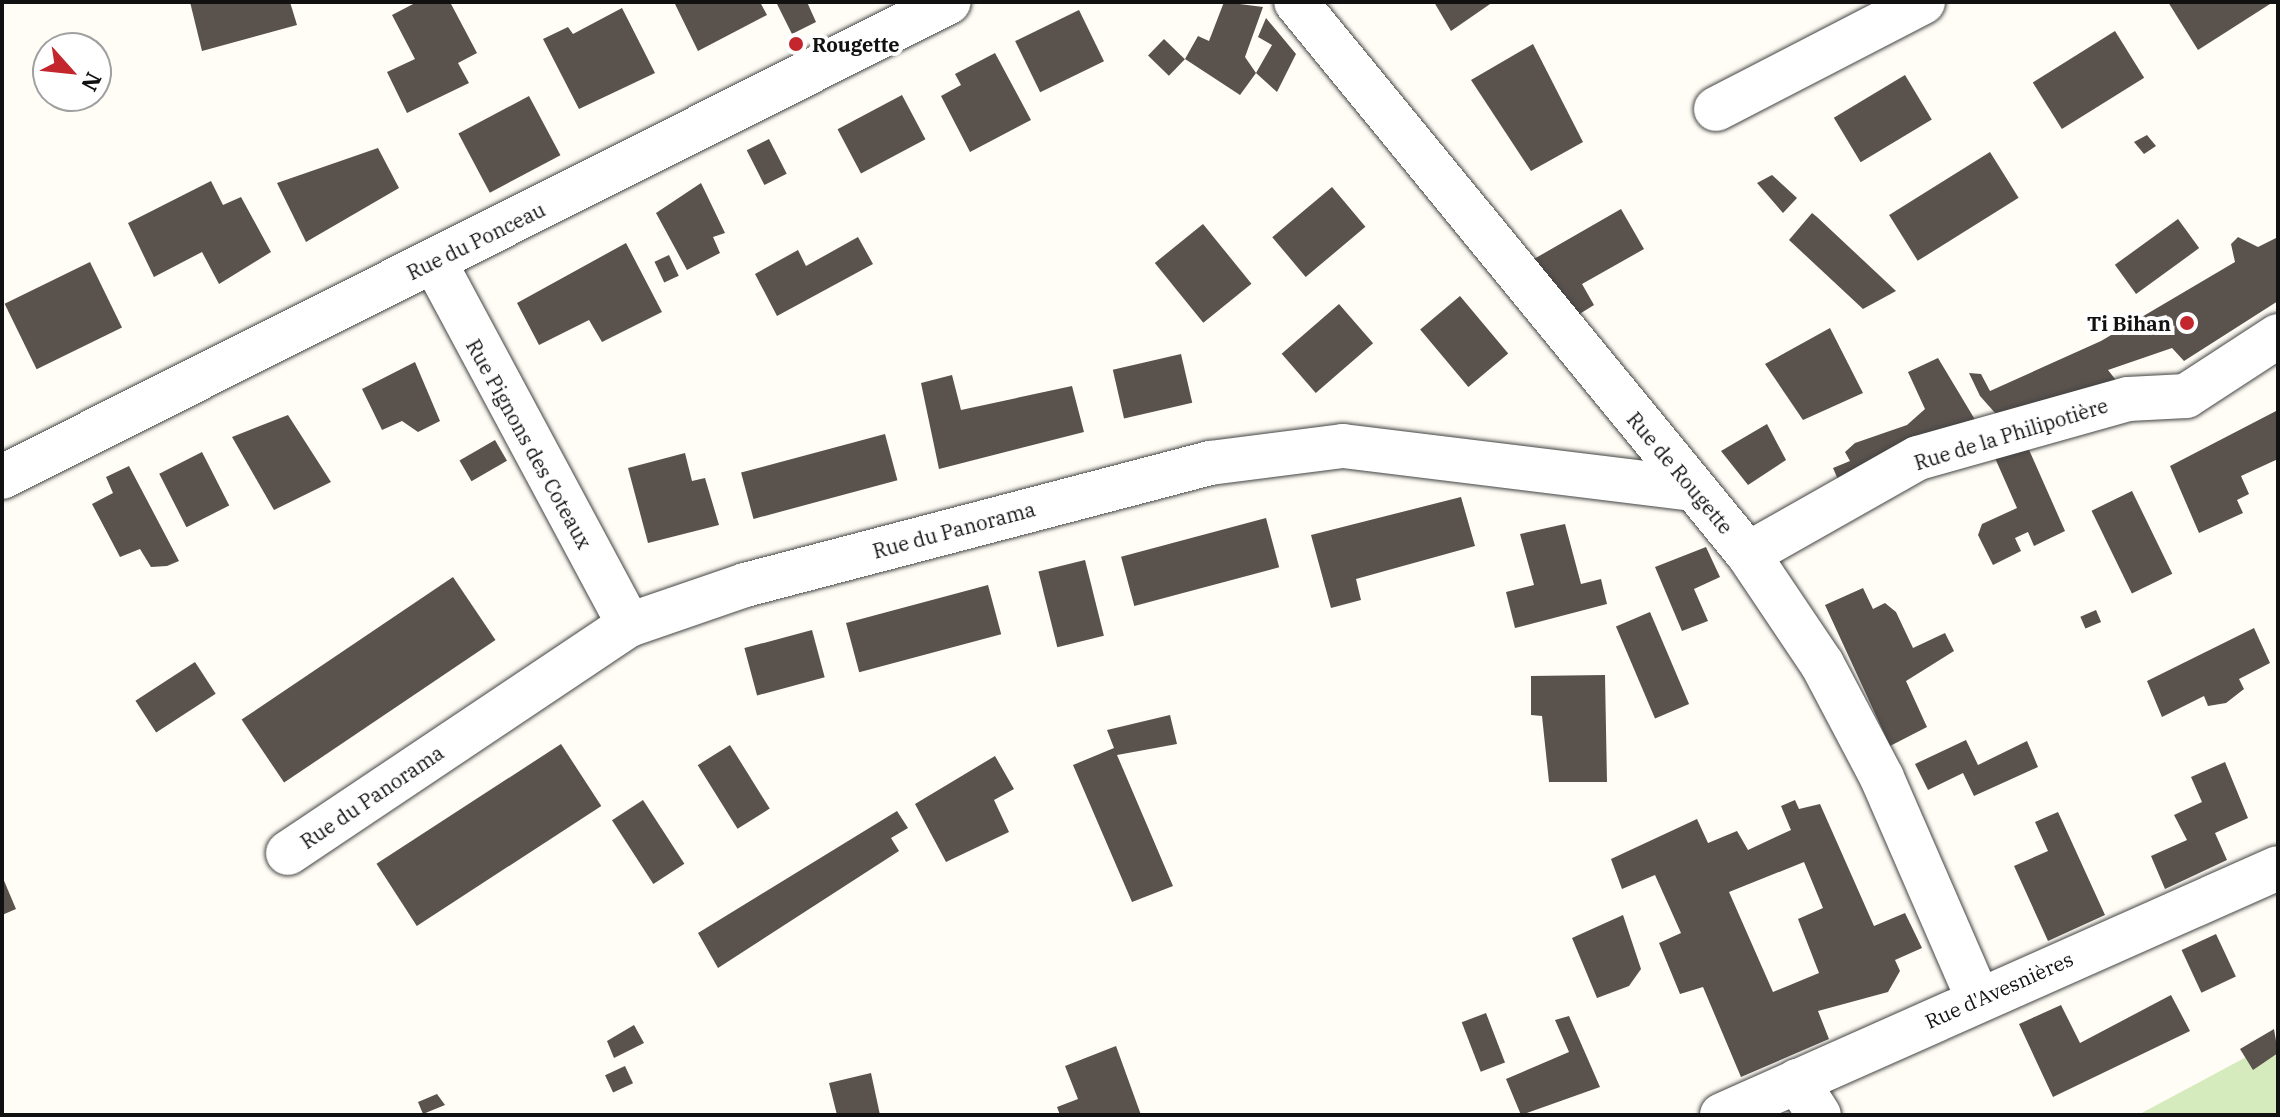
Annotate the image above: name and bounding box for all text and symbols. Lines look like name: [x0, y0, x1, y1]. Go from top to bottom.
north arrow: [32, 32, 112, 112]
place label: Rougette: [812, 32, 900, 56]
marker: Rougette: [787, 35, 805, 53]
text: N: [75, 68, 109, 97]
street label: Rue du Ponceau: [403, 197, 549, 285]
place label: Ti Bihan: [2087, 311, 2171, 335]
marker: Ti Bihan: [2178, 314, 2196, 332]
street label: Rue Pignons des Coteaux: [461, 335, 597, 553]
street label: Rue de la Philipotière: [1911, 393, 2111, 475]
street label: Rue de Rougette: [1622, 407, 1738, 539]
street label: Rue du Panorama: [870, 497, 1038, 563]
street label: Rue du Panorama: [296, 740, 448, 854]
street label: Rue d'Avesnières: [1921, 947, 2077, 1033]

